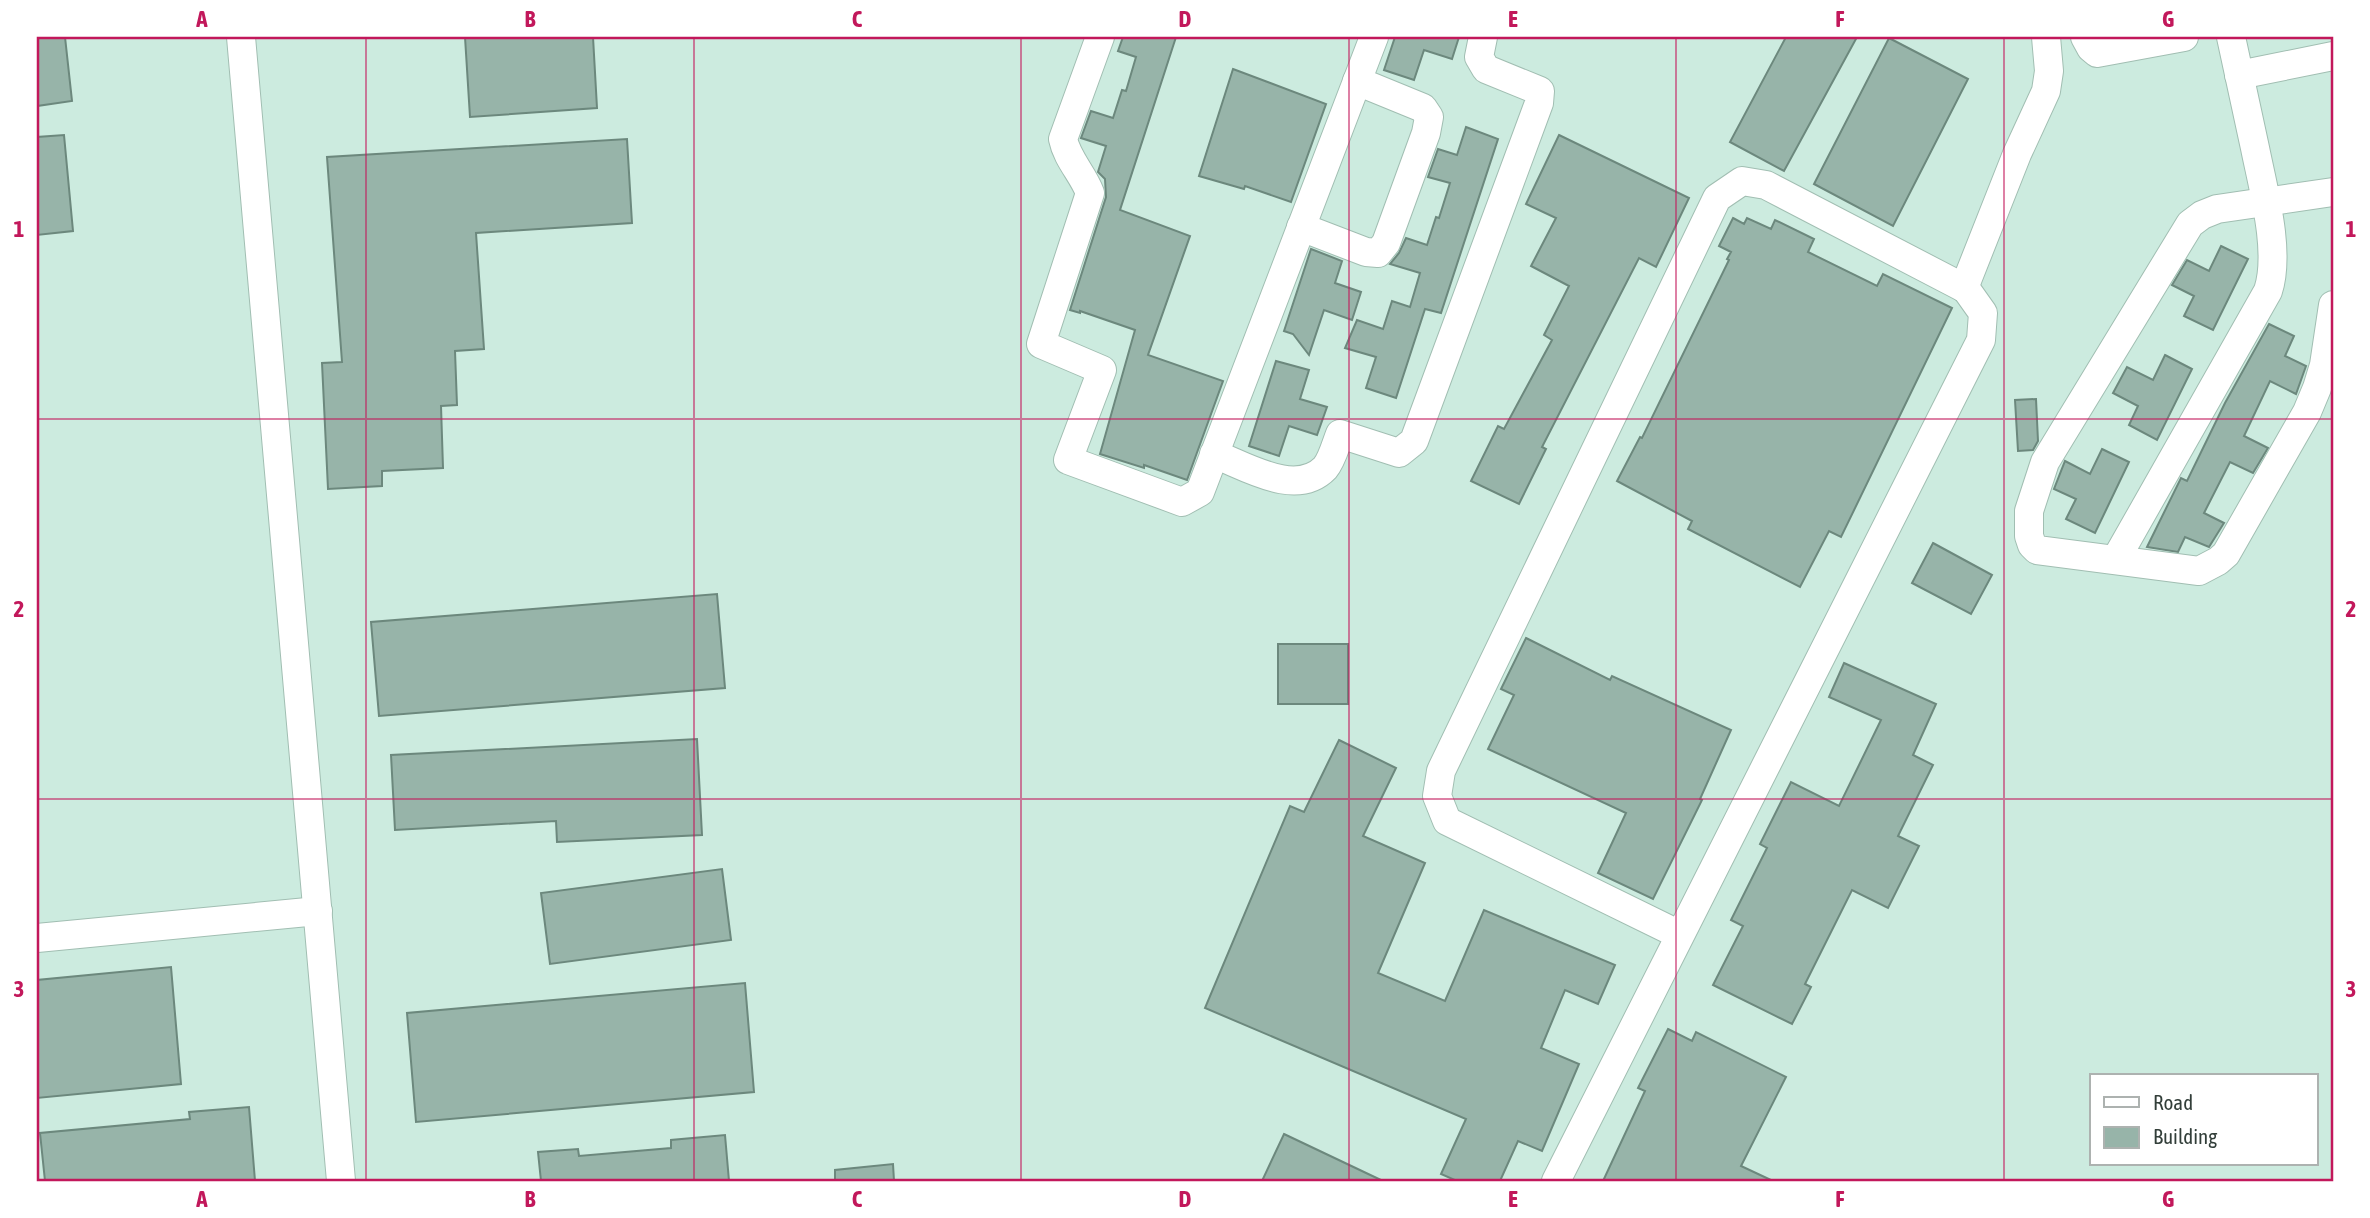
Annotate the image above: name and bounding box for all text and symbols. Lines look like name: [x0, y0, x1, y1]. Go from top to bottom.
text: A: [195, 6, 208, 32]
text: B: [525, 6, 536, 32]
text: C: [852, 6, 863, 32]
text: D: [1179, 6, 1192, 32]
text: E: [1508, 6, 1518, 32]
text: F: [1835, 6, 1845, 32]
text: G: [2162, 6, 2174, 32]
text: 1: [14, 216, 25, 242]
text: 1: [2346, 216, 2357, 242]
text: 2: [14, 596, 24, 622]
text: 2: [2346, 596, 2356, 622]
text: 3: [14, 976, 24, 1002]
text: 3: [2346, 976, 2356, 1002]
legend: [2090, 1074, 2318, 1166]
text: Road: [2153, 1090, 2193, 1114]
text: Building: [2153, 1124, 2217, 1148]
text: A: [195, 1186, 208, 1212]
text: B: [525, 1186, 536, 1212]
text: C: [852, 1186, 863, 1212]
text: D: [1179, 1186, 1192, 1212]
text: E: [1508, 1186, 1518, 1212]
text: F: [1835, 1186, 1845, 1212]
text: G: [2162, 1186, 2174, 1212]

